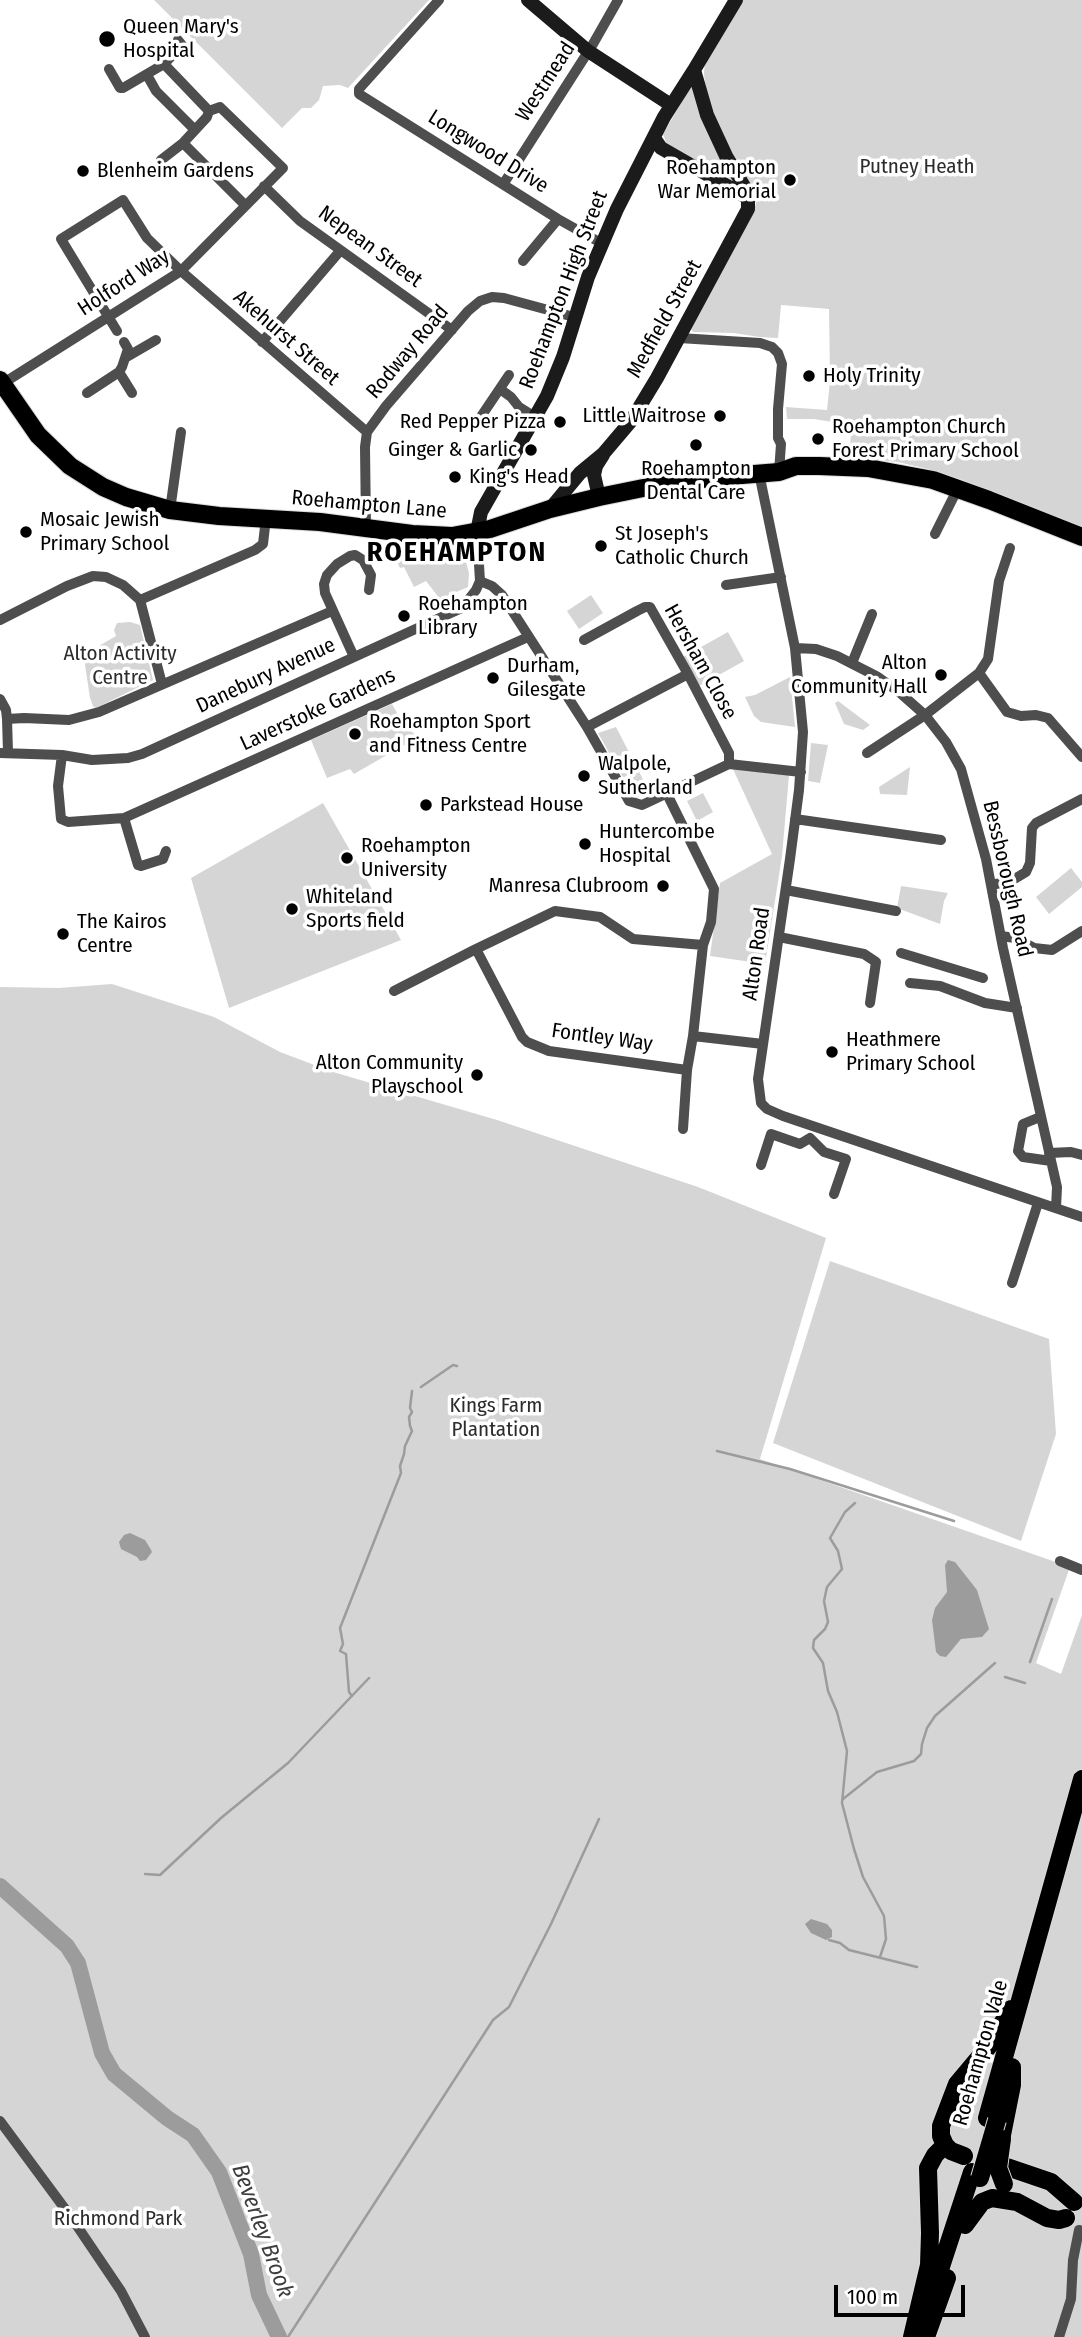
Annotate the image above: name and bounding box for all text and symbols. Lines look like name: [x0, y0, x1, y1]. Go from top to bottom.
place label: Queen Mary's Hospital: [123, 14, 239, 64]
marker: Queen Mary's Hospital: [97, 29, 117, 49]
street label: Westmead: [511, 38, 581, 126]
street label: Longwood Drive: [423, 105, 553, 199]
park label: Putney Heath: [859, 154, 975, 180]
place label: Roehampton War Memorial: [658, 155, 776, 205]
place label: Blenheim Gardens: [97, 158, 254, 184]
marker: Blenheim Gardens: [75, 163, 91, 179]
marker: Roehampton War Memorial: [782, 172, 798, 188]
street label: Roehampton High Street: [515, 187, 613, 393]
street label: Nepean Street: [313, 201, 427, 293]
street label: Holford Way: [74, 244, 174, 322]
street label: Medfield Street: [622, 256, 708, 382]
street label: Akehurst Street: [228, 285, 344, 391]
street label: Rodway Road: [361, 300, 455, 404]
place label: Holy Trinity: [823, 363, 921, 389]
marker: Holy Trinity: [801, 368, 817, 384]
place label: Little Waitrose: [582, 403, 706, 429]
marker: Little Waitrose: [712, 408, 728, 424]
place label: Red Pepper Pizza: [400, 409, 546, 435]
marker: Red Pepper Pizza: [552, 414, 568, 430]
place label: Roehampton Church Forest Primary School: [832, 414, 1019, 464]
marker: Roehampton Church Forest Primary School: [810, 431, 826, 447]
place label: Ginger & Garlic: [388, 437, 517, 463]
marker: Roehampton Dental Care: [688, 437, 704, 453]
marker: Ginger & Garlic: [523, 442, 539, 458]
place label: Roehampton Dental Care: [641, 456, 751, 506]
place label: King's Head: [469, 464, 569, 490]
marker: King's Head: [447, 469, 463, 485]
street label: Roehampton Lane: [290, 486, 448, 524]
place label: Mosaic Jewish Primary School: [40, 507, 169, 557]
place label: St Joseph's Catholic Church: [615, 521, 749, 571]
marker: Mosaic Jewish Primary School: [18, 524, 34, 540]
district label: ROEHAMPTON: [368, 536, 546, 570]
marker: St Joseph's Catholic Church: [593, 538, 609, 554]
place label: Roehampton Library: [418, 591, 528, 641]
street label: Hersham Close: [658, 600, 742, 724]
marker: Roehampton Library: [396, 608, 412, 624]
street label: Danebury Avenue: [192, 633, 340, 719]
park label: Alton Activity Centre: [63, 641, 177, 691]
place label: Alton Community Hall: [791, 650, 927, 700]
place label: Durham, Gilesgate: [507, 653, 586, 703]
street label: Laverstoke Gardens: [237, 663, 399, 757]
marker: Alton Community Hall: [933, 667, 949, 683]
marker: Durham, Gilesgate: [485, 670, 501, 686]
place label: Roehampton Sport and Fitness Centre: [369, 709, 531, 759]
marker: Roehampton Sport and Fitness Centre: [347, 726, 363, 742]
place label: Walpole, Sutherland: [598, 751, 693, 801]
marker: Walpole, Sutherland: [576, 768, 592, 784]
place label: Parkstead House: [440, 792, 583, 818]
marker: Parkstead House: [418, 797, 434, 813]
street label: Bessborough Road: [977, 798, 1037, 960]
place label: Huntercombe Hospital: [599, 819, 715, 869]
place label: Roehampton University: [361, 833, 471, 883]
marker: Huntercombe Hospital: [577, 836, 593, 852]
marker: Roehampton University: [339, 850, 355, 866]
place label: Manresa Clubroom: [488, 873, 649, 899]
marker: Manresa Clubroom: [655, 878, 671, 894]
place label: Whiteland Sports field: [306, 884, 405, 934]
marker: Whiteland Sports field: [284, 901, 300, 917]
street label: Alton Road: [738, 906, 776, 1002]
place label: The Kairos Centre: [77, 909, 166, 959]
marker: The Kairos Centre: [55, 926, 71, 942]
street label: Fontley Way: [550, 1018, 654, 1058]
place label: Heathmere Primary School: [846, 1027, 975, 1077]
marker: Heathmere Primary School: [824, 1044, 840, 1060]
place label: Alton Community Playschool: [316, 1050, 463, 1100]
marker: Alton Community Playschool: [469, 1067, 485, 1083]
park label: Kings Farm Plantation: [450, 1393, 542, 1443]
street label: Roehampton Vale: [948, 1977, 1014, 2129]
water label: Beverley Brook: [225, 2160, 299, 2302]
park label: Richmond Park: [54, 2206, 182, 2232]
scale bar: [837, 2270, 968, 2314]
text: 100 m: [847, 2284, 898, 2310]

